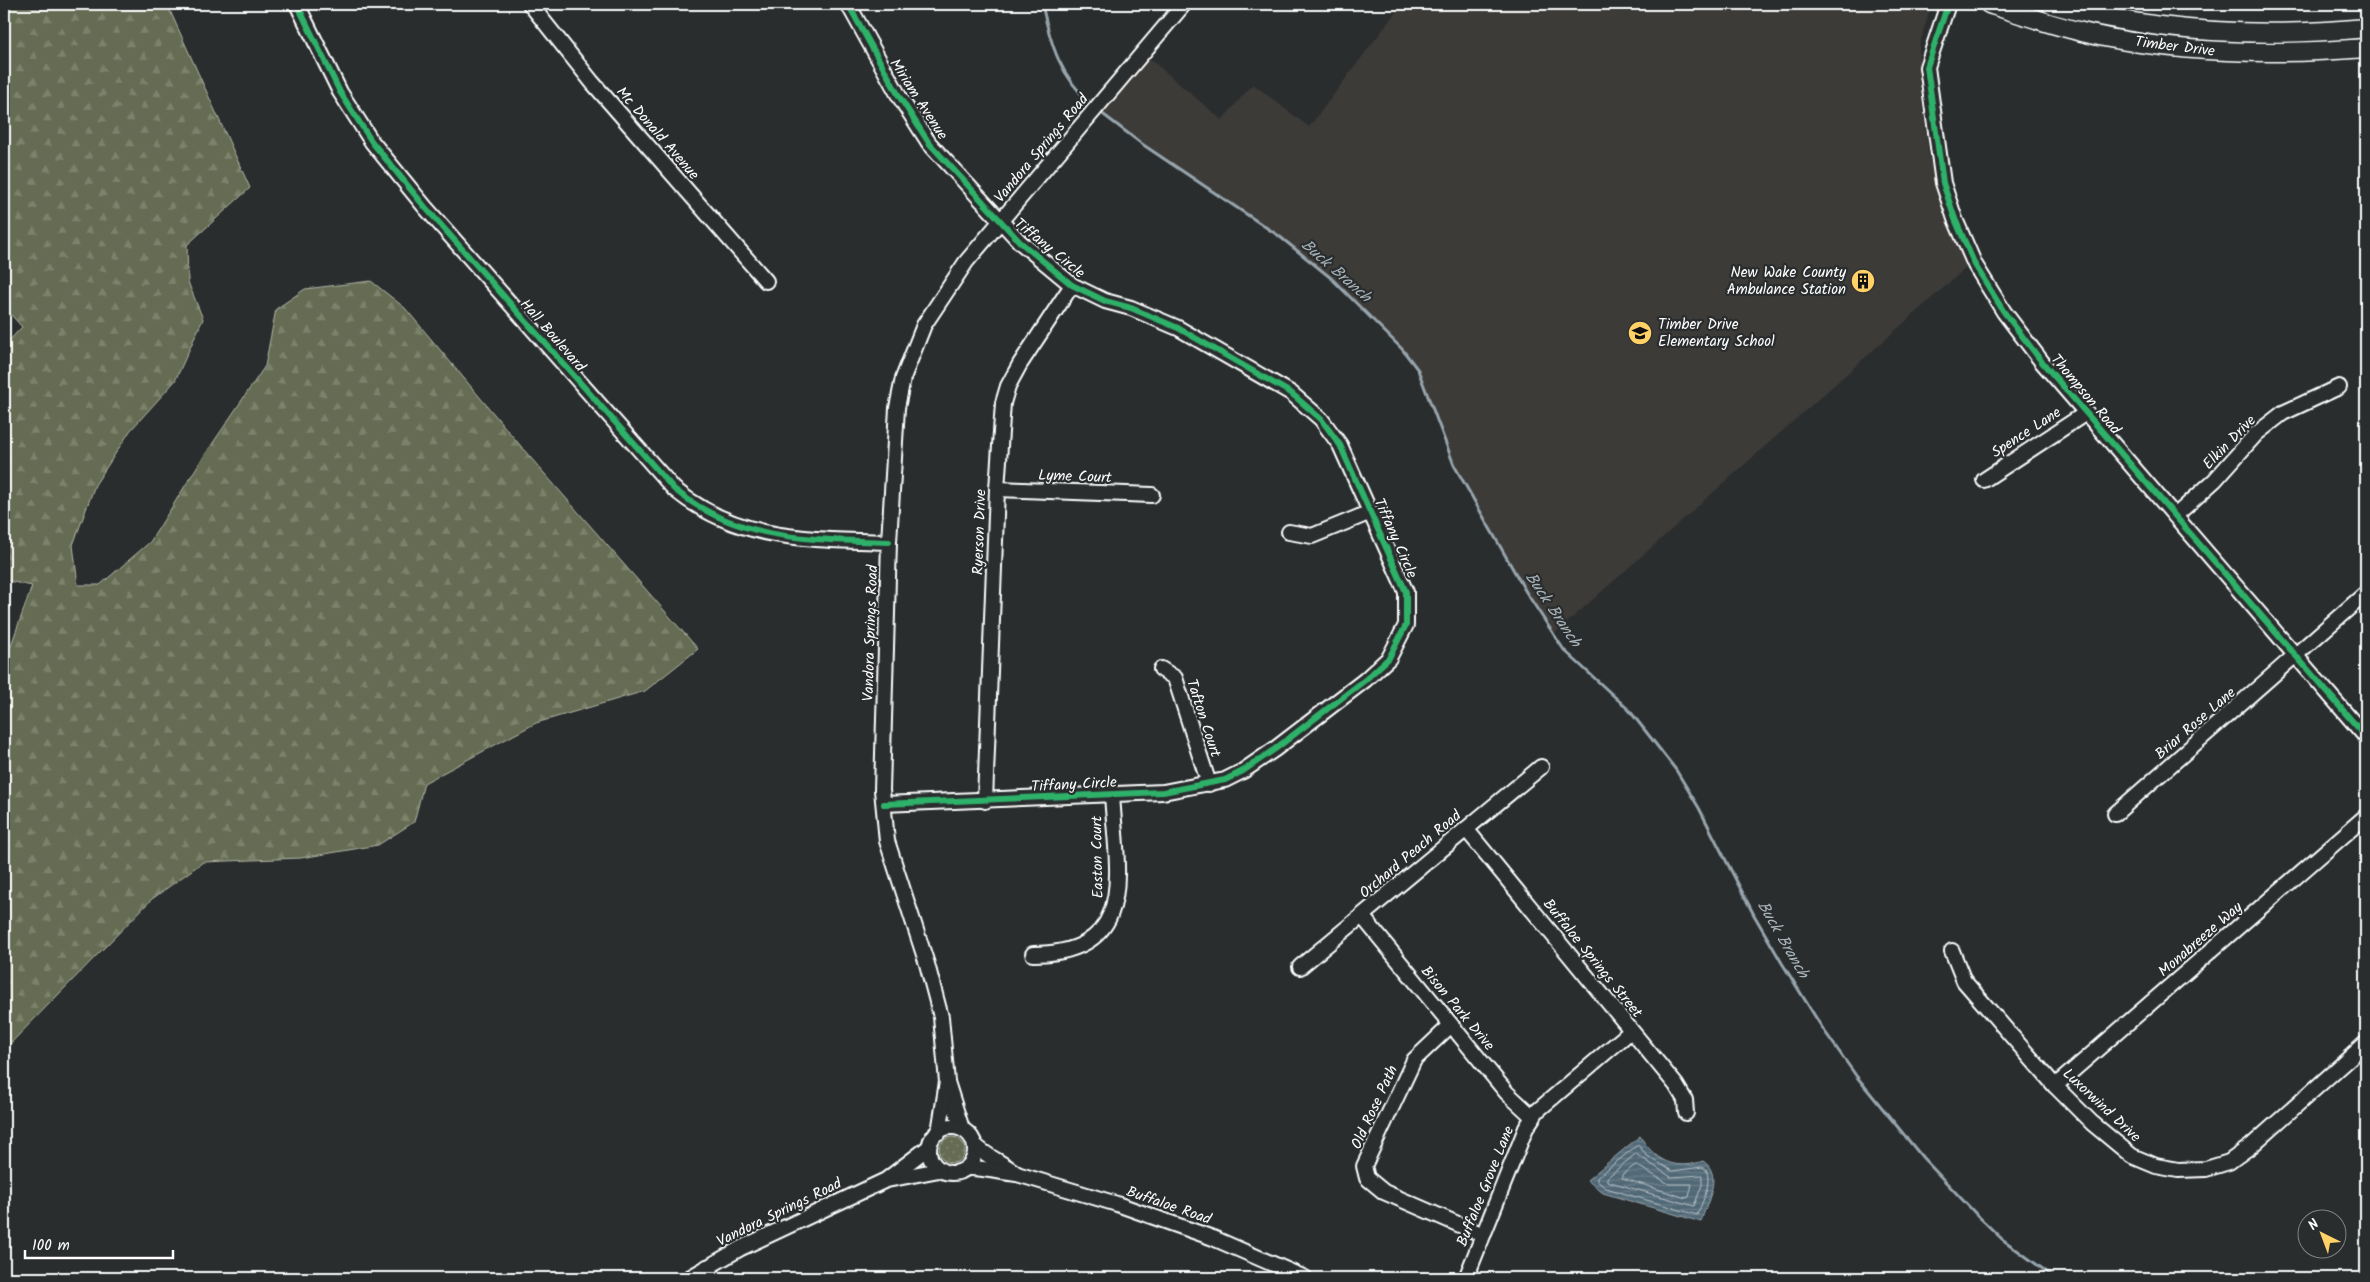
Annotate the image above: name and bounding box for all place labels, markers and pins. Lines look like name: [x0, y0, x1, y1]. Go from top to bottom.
place label: New Wake County Ambulance Station: [1727, 261, 1847, 302]
building icon: New Wake County Ambulance Station: [1850, 268, 1876, 294]
place label: Timber Drive Elementary School: [1658, 313, 1775, 354]
school or university icon: Timber Drive Elementary School: [1627, 320, 1653, 346]

